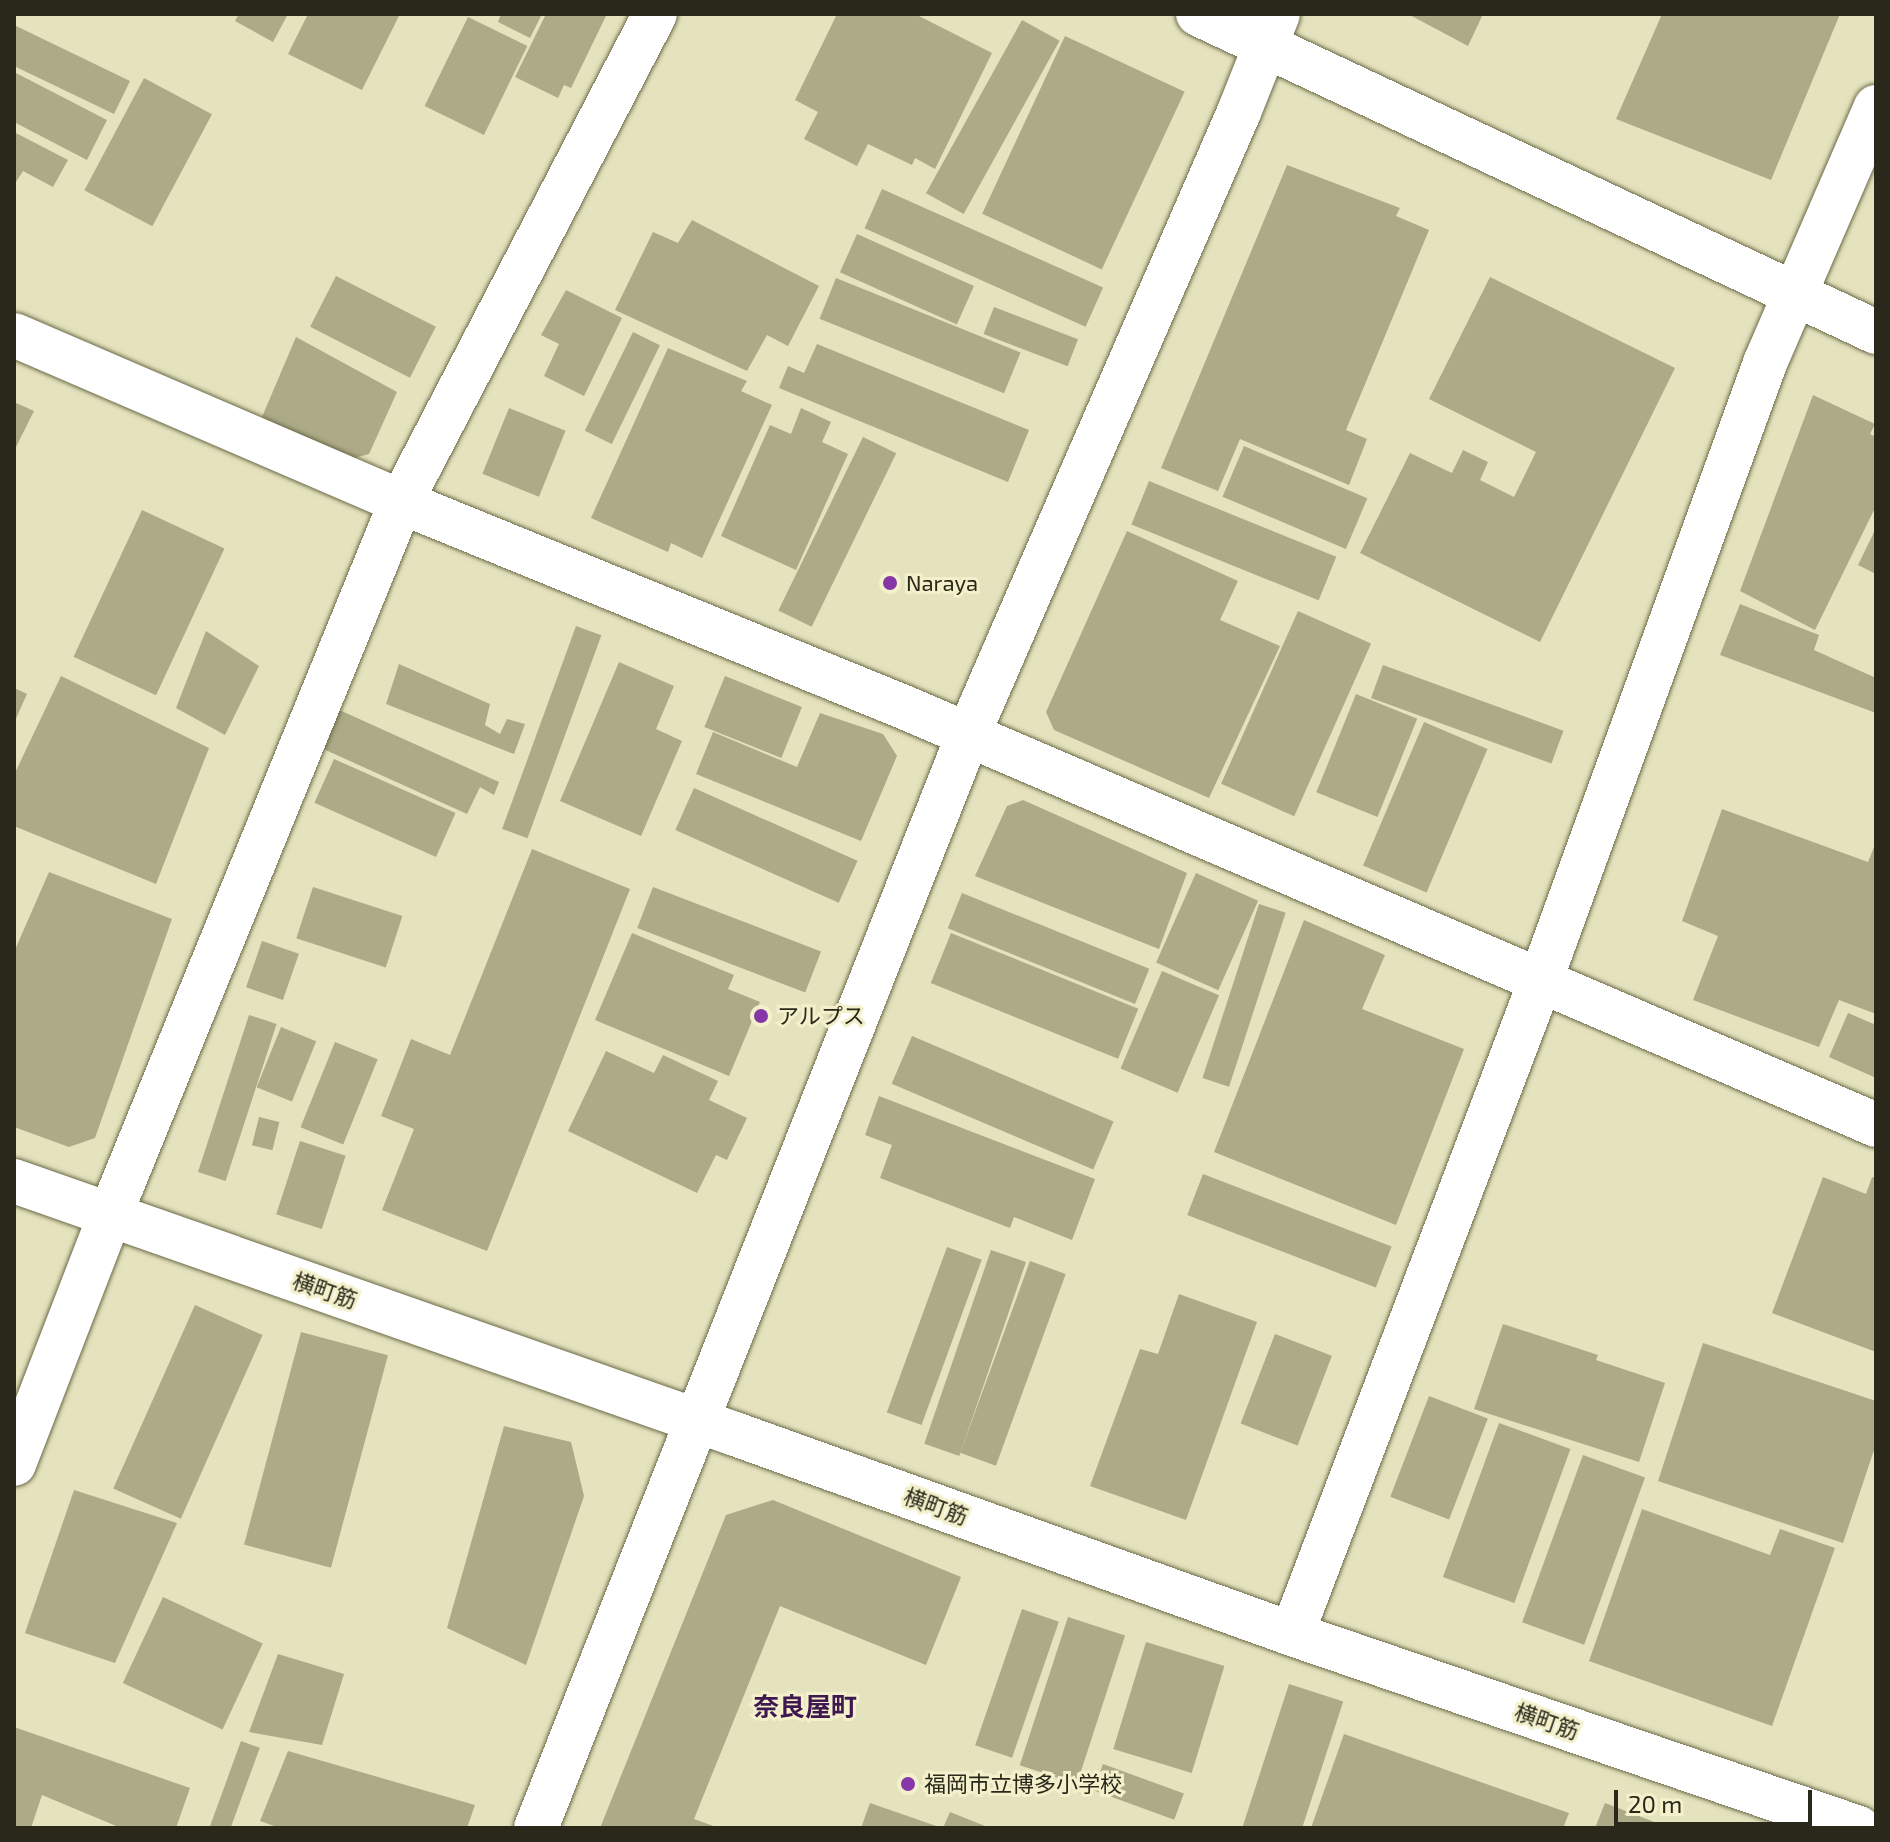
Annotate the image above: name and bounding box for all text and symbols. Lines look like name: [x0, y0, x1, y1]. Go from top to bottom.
place label: Naraya: [906, 570, 978, 596]
marker: Naraya: [881, 574, 899, 592]
place label: アルプス: [777, 1003, 865, 1029]
marker: アルプス: [752, 1007, 770, 1025]
street label: 横町筋: [290, 1267, 360, 1313]
street label: 横町筋: [900, 1482, 972, 1530]
district label: 奈良屋町: [753, 1690, 857, 1722]
street label: 横町筋: [1512, 1698, 1582, 1744]
place label: 福岡市立博多小学校: [924, 1771, 1122, 1797]
scale bar: [1618, 1774, 1816, 1824]
marker: 福岡市立博多小学校: [899, 1775, 917, 1793]
text: 20 m: [1628, 1789, 1682, 1818]

